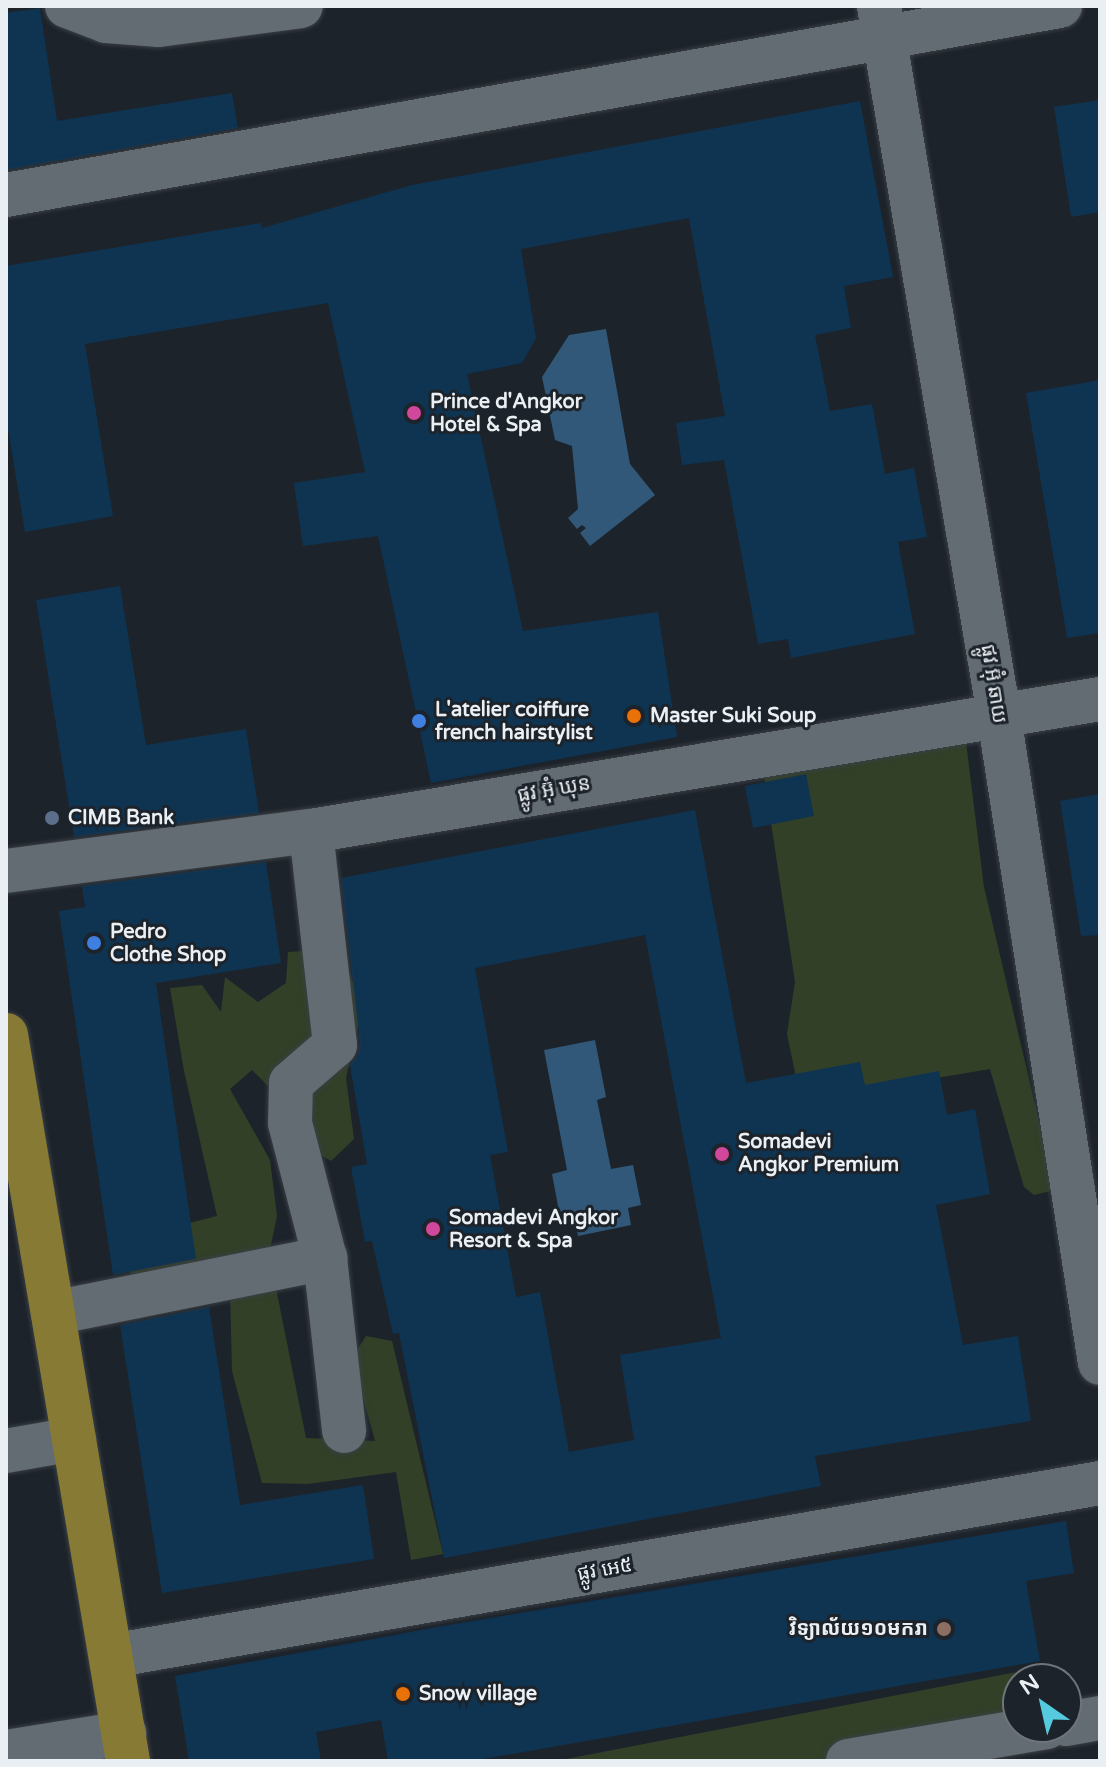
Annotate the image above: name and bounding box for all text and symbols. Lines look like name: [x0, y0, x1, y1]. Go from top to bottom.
place label: Prince d'Angkor Hotel & Spa: [430, 390, 582, 437]
marker: Prince d'Angkor Hotel & Spa: [405, 404, 423, 422]
street label: ផ្លូវ អ៊ុំ ឆាយ: [975, 643, 1011, 725]
place label: L'atelier coiffure french hairstylist: [435, 698, 593, 745]
place label: Master Suki Soup: [650, 704, 816, 728]
marker: Master Suki Soup: [625, 707, 643, 725]
marker: L'atelier coiffure french hairstylist: [410, 712, 428, 730]
street label: ផ្លូវ អ៊ុំ ឃុន: [516, 772, 592, 808]
place label: CIMB Bank: [68, 806, 174, 830]
marker: CIMB Bank: [43, 809, 61, 827]
place label: Pedro Clothe Shop: [110, 920, 226, 967]
marker: Pedro Clothe Shop: [85, 934, 103, 952]
place label: Somadevi Angkor Premium: [738, 1130, 899, 1177]
marker: Somadevi Angkor Premium: [713, 1145, 731, 1163]
place label: Somadevi Angkor Resort & Spa: [449, 1206, 618, 1253]
marker: Somadevi Angkor Resort & Spa: [424, 1220, 442, 1238]
street label: ផ្លូវ អេ៥: [576, 1553, 634, 1587]
place label: វិទ្យាល័យ១០មករា: [789, 1617, 928, 1641]
marker: វិទ្យាល័យ១០មករា: [935, 1620, 953, 1638]
north arrow: [1002, 1663, 1082, 1743]
text: N: [1015, 1669, 1044, 1700]
place label: Snow village: [419, 1682, 537, 1706]
marker: Snow village: [394, 1685, 412, 1703]

